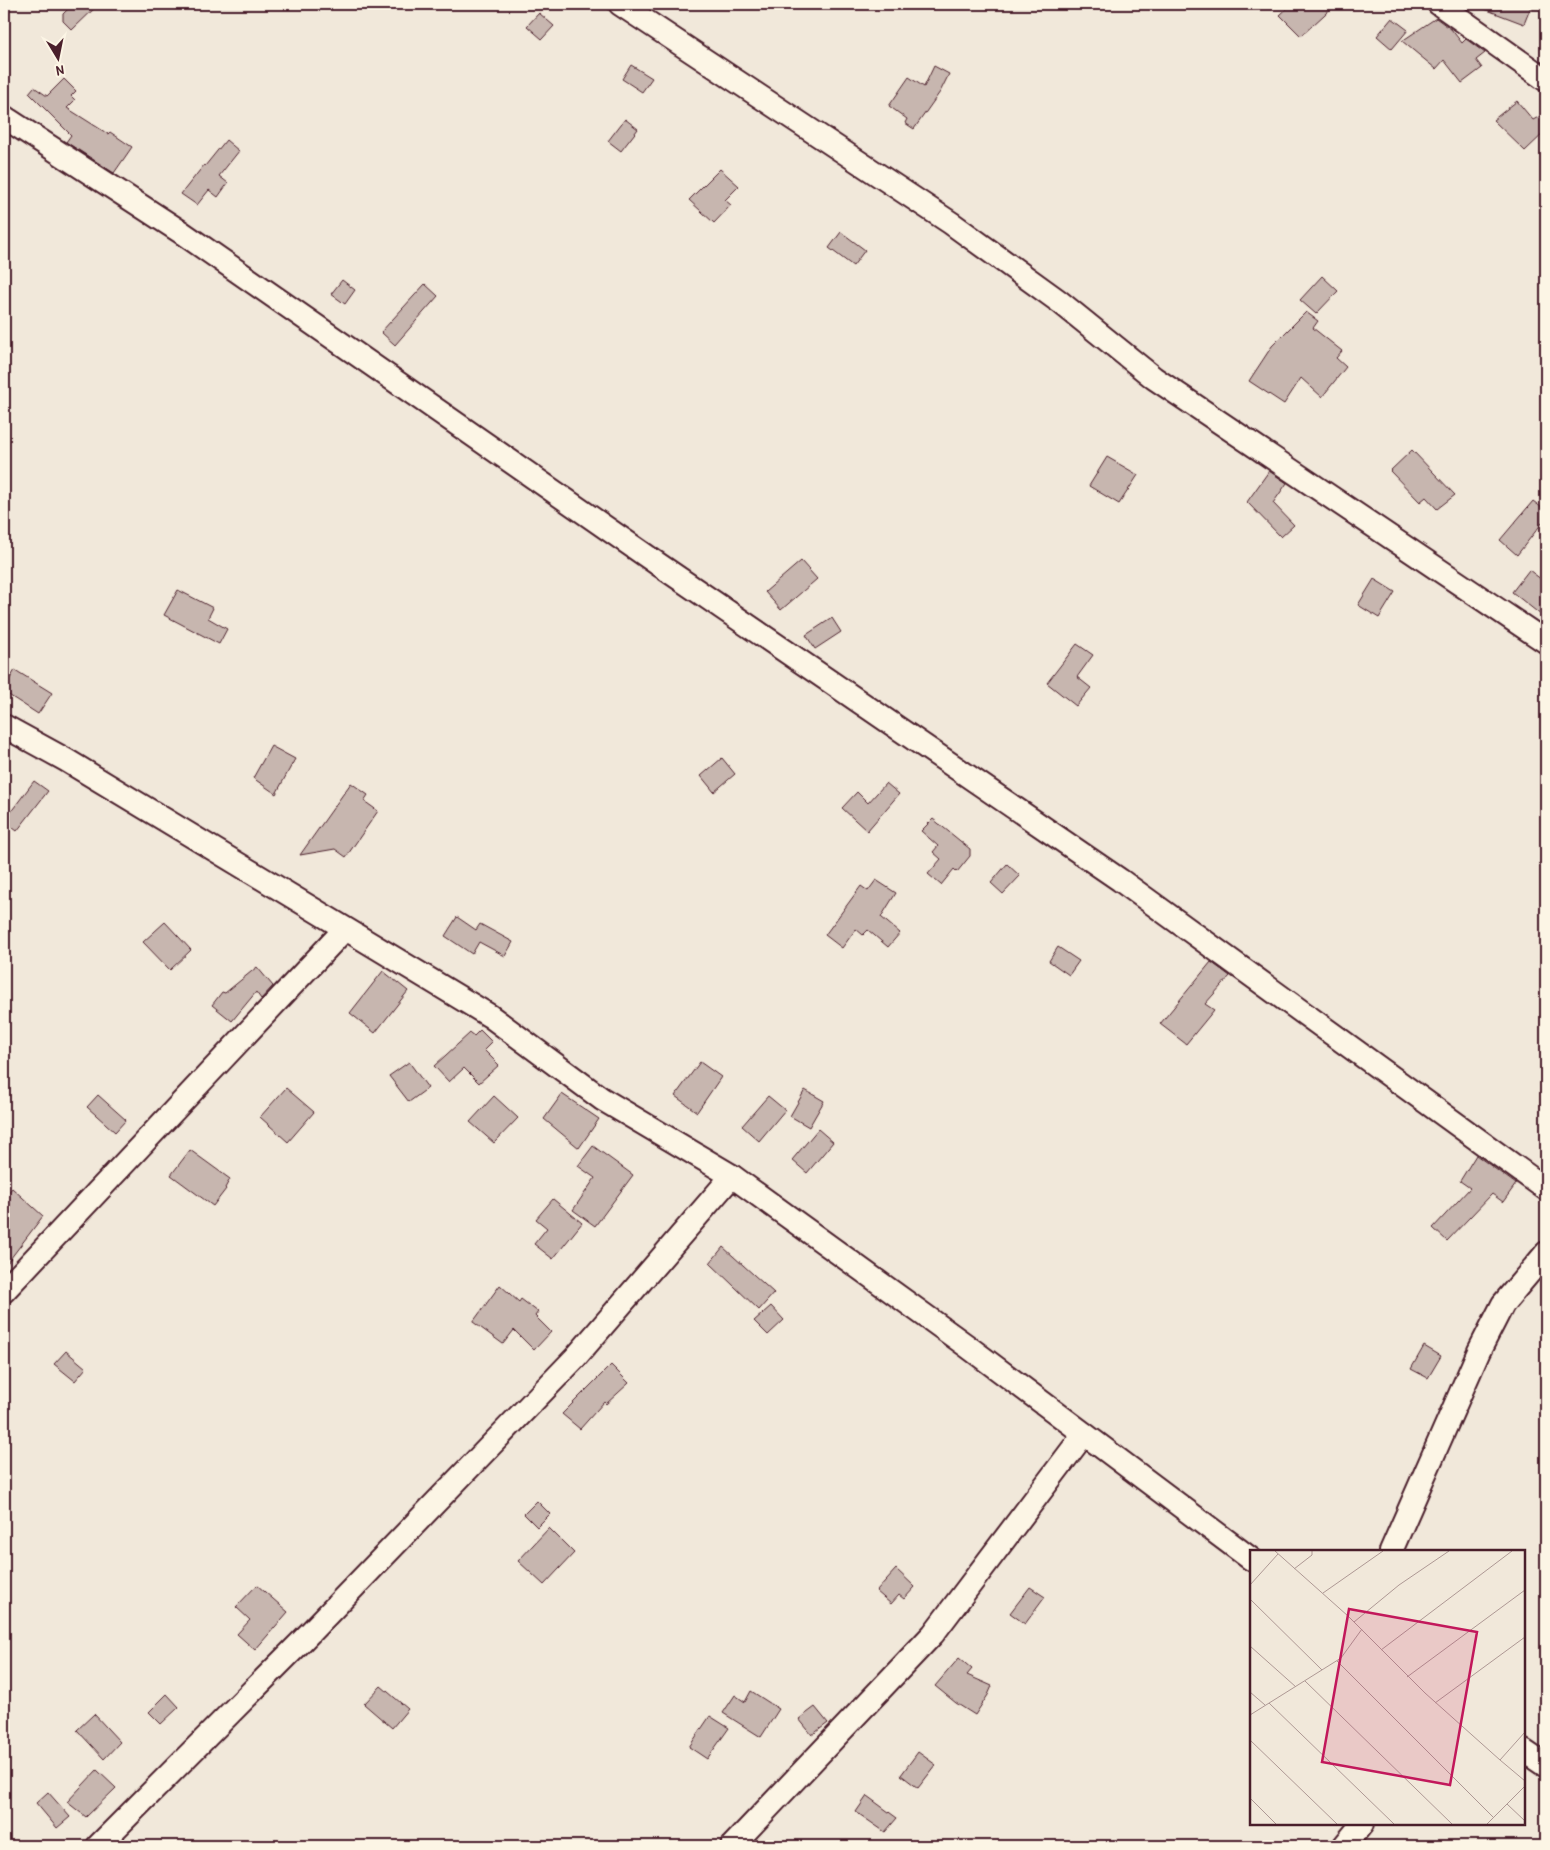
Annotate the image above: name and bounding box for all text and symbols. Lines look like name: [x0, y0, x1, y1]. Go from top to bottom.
north arrow: [32, 32, 82, 82]
text: N: [54, 61, 66, 81]
inset map: [1250, 1550, 1525, 1825]

